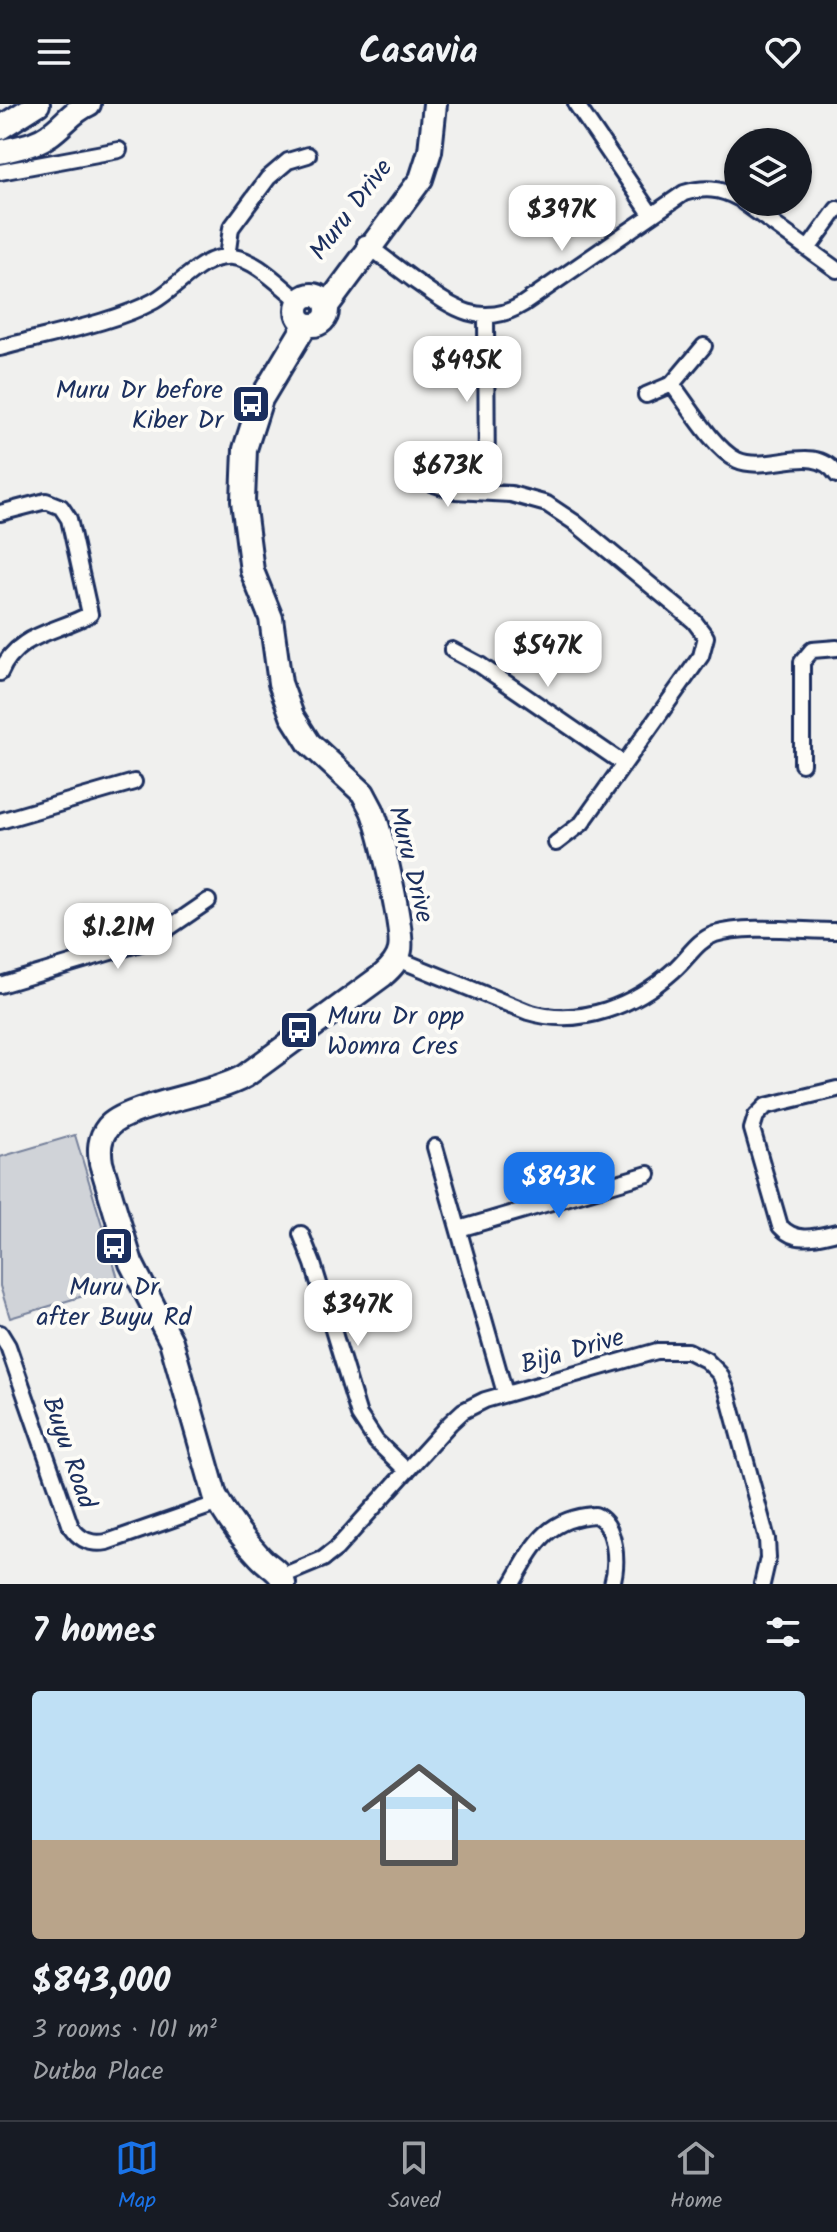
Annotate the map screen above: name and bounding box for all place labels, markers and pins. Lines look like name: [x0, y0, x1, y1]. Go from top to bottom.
pin: $397K: [506, 185, 618, 253]
pin: $495K: [411, 336, 523, 404]
place label: Muru Dr before Kiber Dr: [55, 370, 224, 442]
bus stop icon: Muru Dr before Kiber Dr: [230, 383, 272, 425]
pin: $673K: [392, 441, 504, 509]
pin: $547K: [492, 621, 604, 689]
pin: $1.21M: [53, 903, 183, 971]
place label: Muru Dr opp Womra Cres: [327, 996, 465, 1068]
bus stop icon: Muru Dr opp Womra Cres: [278, 1009, 320, 1051]
pin: $843K: [503, 1152, 615, 1220]
bus stop icon: Muru Dr after Buyu Rd: [93, 1225, 135, 1267]
place label: Muru Dr after Buyu Rd: [36, 1267, 193, 1339]
pin: $347K: [302, 1280, 414, 1348]

